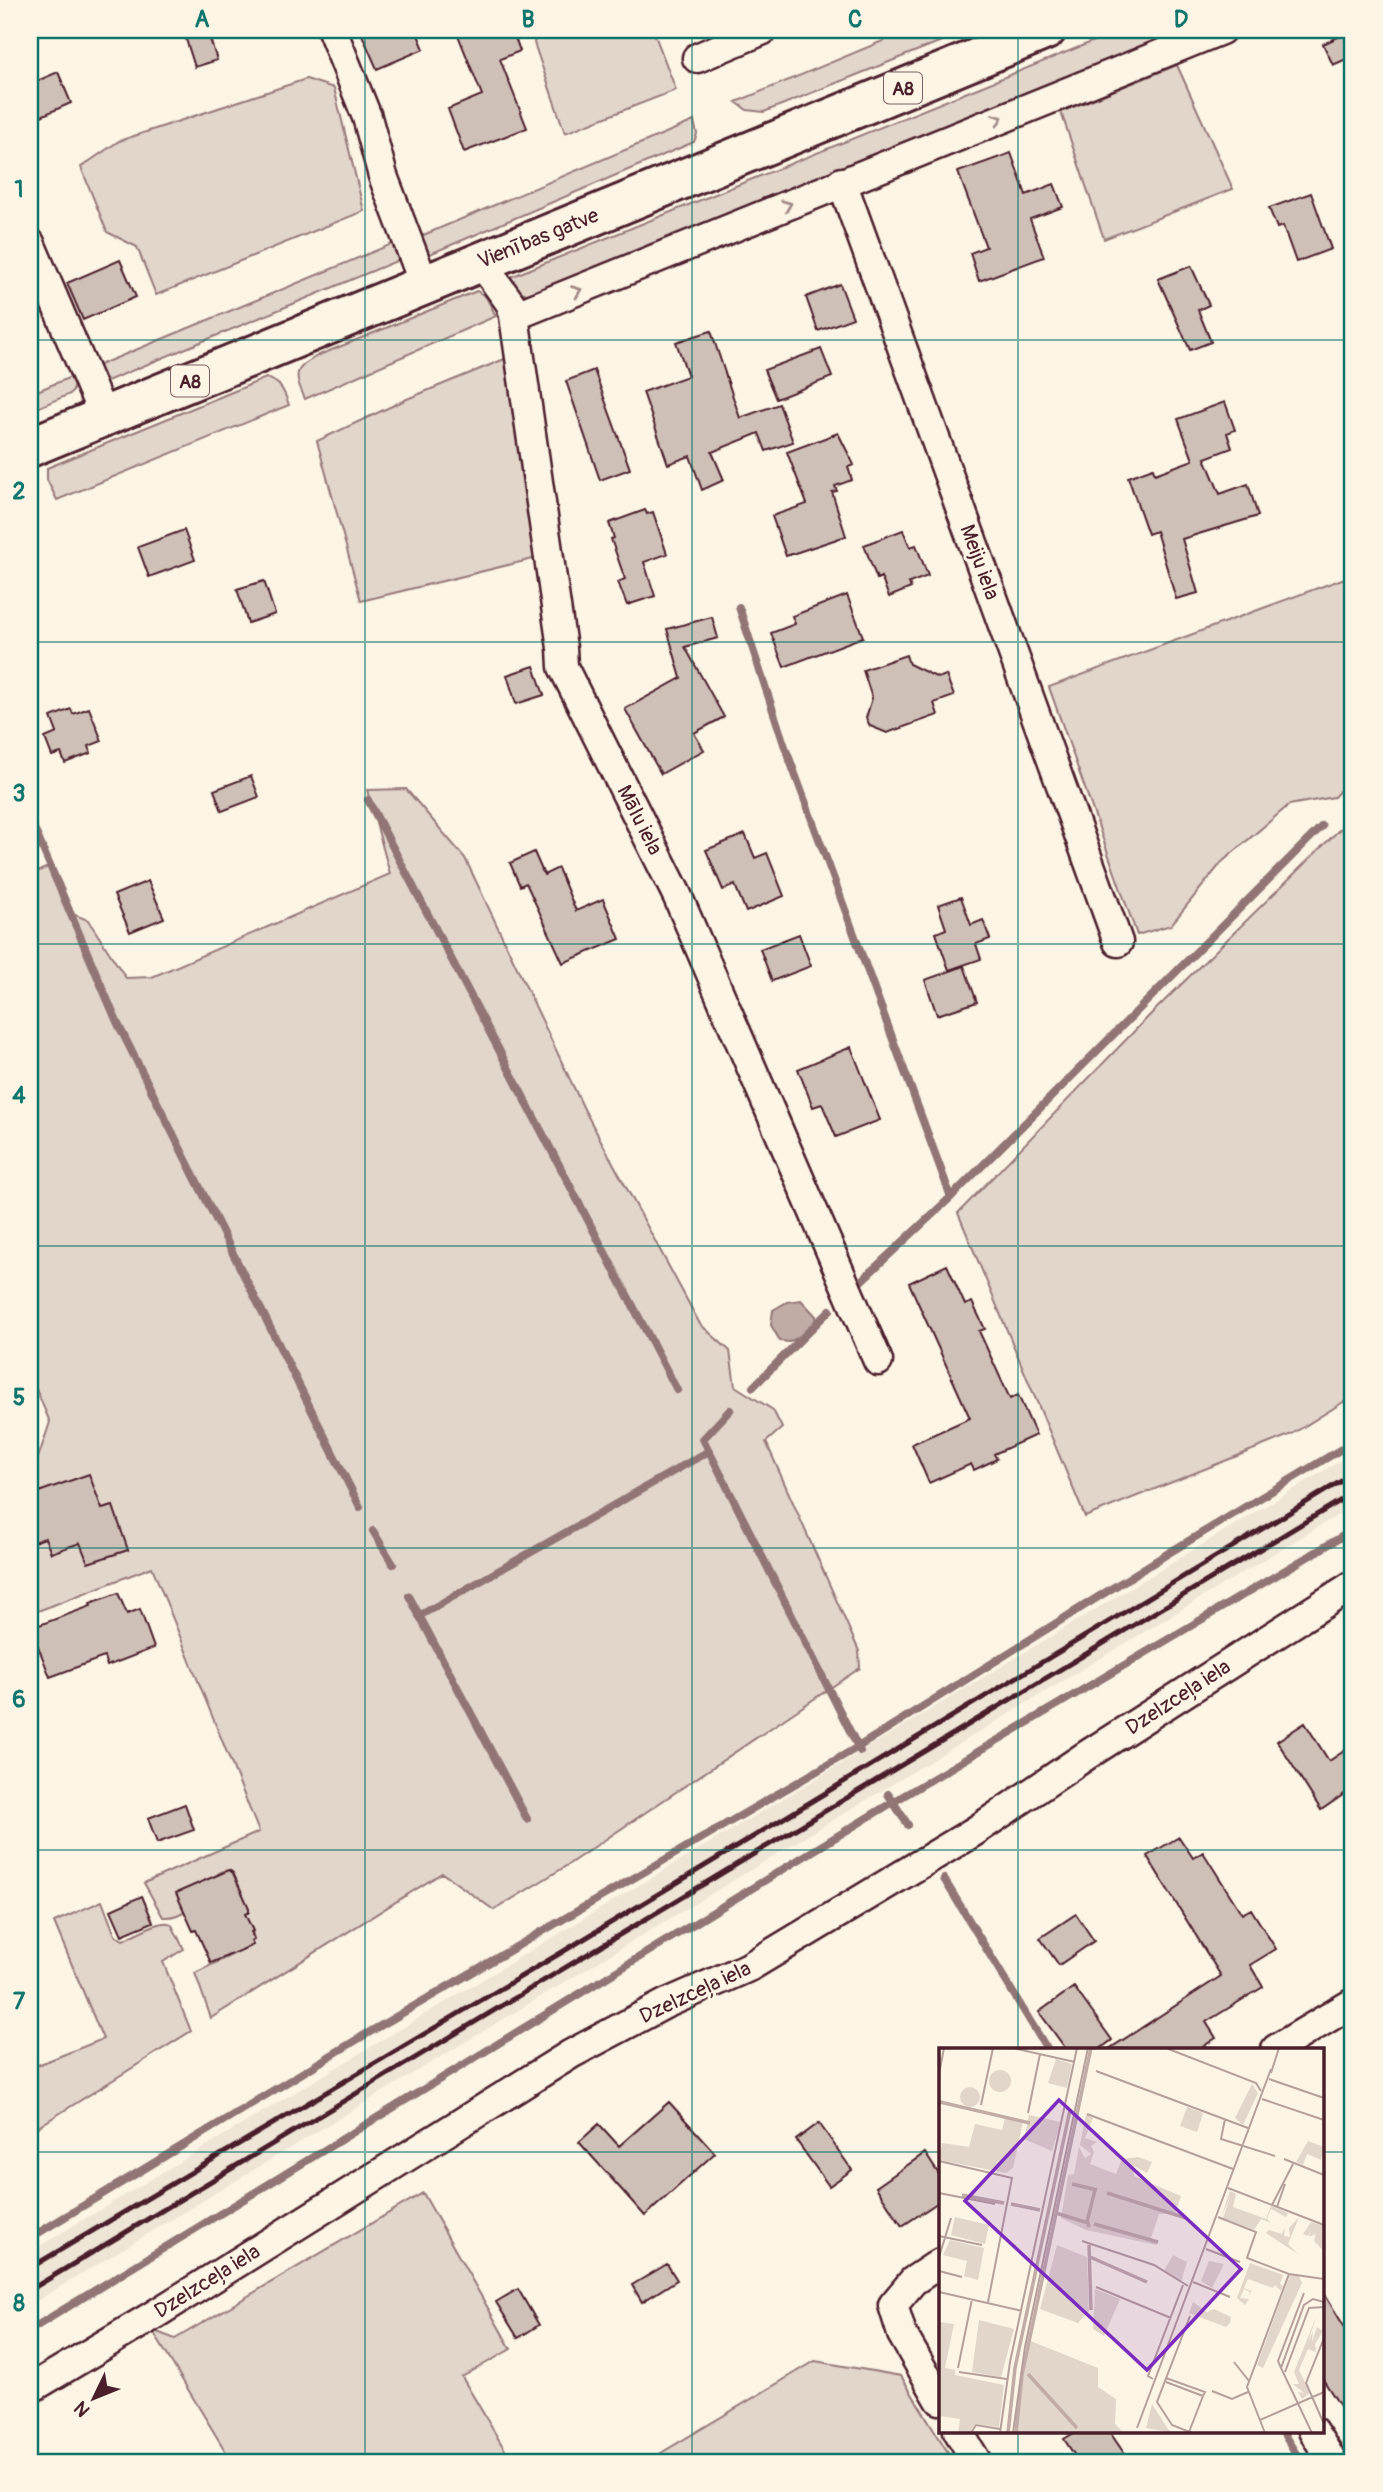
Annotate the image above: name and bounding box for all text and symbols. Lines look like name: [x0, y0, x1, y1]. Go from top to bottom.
text: A: [195, 5, 210, 34]
text: B: [521, 5, 535, 34]
text: C: [848, 5, 862, 34]
text: D: [1174, 5, 1188, 34]
road number: A8: [884, 72, 922, 104]
one-way arrow: [992, 114, 1004, 128]
text: 1: [15, 175, 24, 204]
one-way arrow: [781, 199, 793, 213]
street label: Vienības gatve: [474, 202, 603, 275]
one-way arrow: [570, 285, 582, 299]
road number: A8: [171, 366, 209, 396]
text: 2: [13, 477, 26, 506]
street label: Meiju iela: [954, 521, 1006, 603]
text: 3: [13, 779, 25, 808]
street label: Mālu iela: [611, 781, 669, 860]
text: 4: [12, 1081, 26, 1110]
text: 5: [13, 1383, 25, 1412]
street label: Dzelzceļa iela: [1121, 1653, 1236, 1741]
text: 6: [12, 1685, 26, 1714]
street label: Dzelzceļa iela: [635, 1955, 755, 2030]
text: 7: [13, 1987, 26, 2016]
inset map: [939, 2048, 1324, 2432]
street label: Dzelzceļa iela: [149, 2238, 265, 2325]
text: 8: [13, 2289, 25, 2318]
north arrow: [60, 2362, 130, 2432]
text: N: [69, 2396, 95, 2422]

